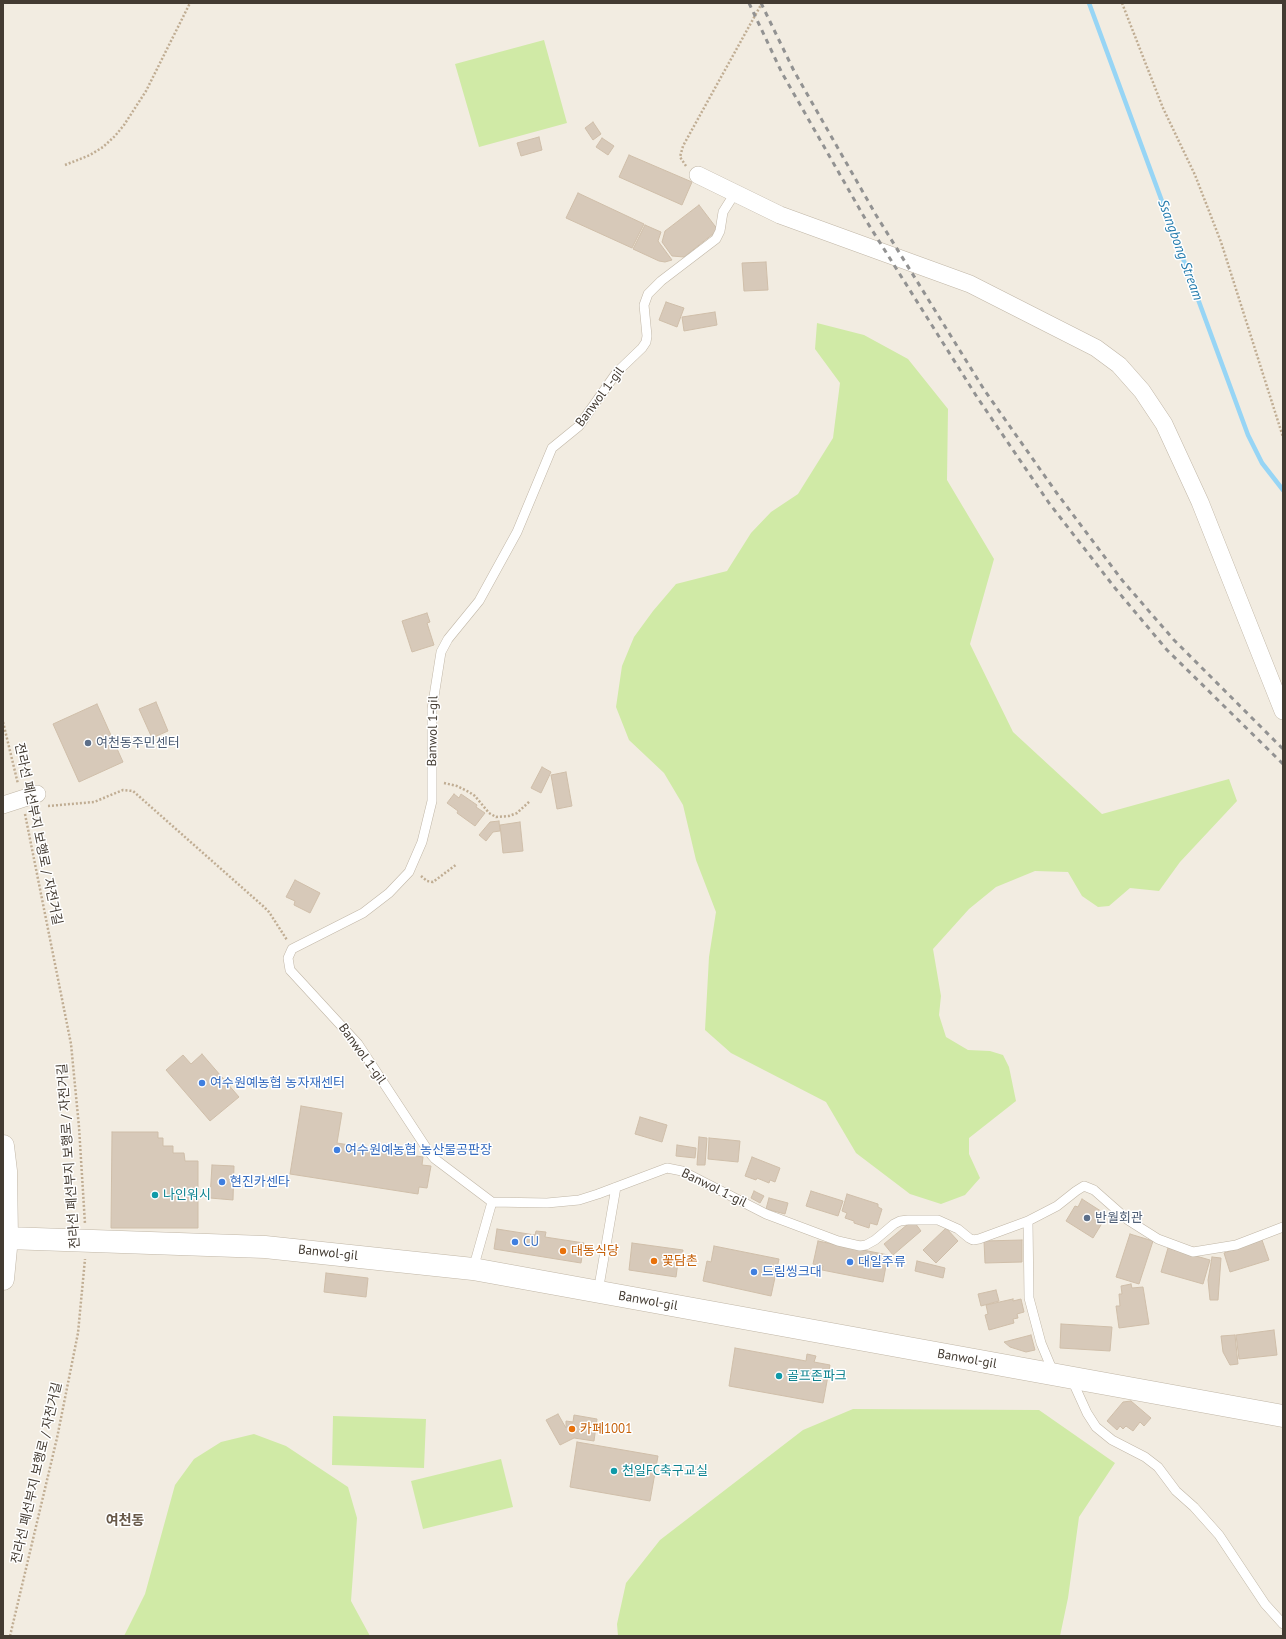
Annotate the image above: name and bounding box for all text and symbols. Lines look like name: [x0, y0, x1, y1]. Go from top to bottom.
water label: Ssangbong Stream: [1154, 197, 1206, 303]
street label: Banwol 1-gil: [572, 364, 628, 430]
street label: Banwol 1-gil: [425, 695, 441, 767]
place label: 여천동주민센터: [96, 735, 180, 751]
marker: 여천동주민센터: [83, 738, 93, 748]
street label: 전라선 폐선부지 보행로 / 자전거길: [11, 741, 65, 927]
street label: Banwol 1-gil: [335, 1021, 389, 1087]
street label: 전라선 폐선부지 보행로 / 자전거길: [55, 1063, 83, 1249]
place label: 여수원예농협 농자재센터: [210, 1075, 345, 1091]
marker: 여수원예농협 농자재센터: [197, 1078, 207, 1088]
place label: 여수원예농협 농산물공판장: [345, 1142, 492, 1158]
marker: 여수원예농협 농산물공판장: [332, 1145, 342, 1155]
street label: Banwol 1-gil: [679, 1165, 749, 1211]
place label: 현진카센타: [230, 1174, 290, 1190]
marker: 현진카센타: [217, 1177, 227, 1187]
place label: 나인워시: [163, 1187, 211, 1203]
marker: 나인워시: [150, 1190, 160, 1200]
place label: 반월회관: [1095, 1210, 1143, 1226]
marker: 반월회관: [1082, 1213, 1092, 1223]
place label: CU: [523, 1234, 539, 1250]
marker: CU: [510, 1237, 520, 1247]
street label: Banwol-gil: [297, 1242, 359, 1264]
place label: 대동식당: [571, 1243, 619, 1259]
marker: 대동식당: [558, 1246, 568, 1256]
place label: 꽃담촌: [662, 1253, 698, 1269]
place label: 대일주류: [858, 1254, 906, 1270]
marker: 꽃담촌: [649, 1256, 659, 1266]
marker: 대일주류: [845, 1257, 855, 1267]
place label: 드림씽크대: [762, 1264, 822, 1280]
marker: 드림씽크대: [749, 1267, 759, 1277]
street label: Banwol-gil: [617, 1288, 679, 1314]
street label: Banwol-gil: [936, 1346, 998, 1372]
place label: 골프존파크: [787, 1368, 847, 1384]
marker: 골프존파크: [774, 1371, 784, 1381]
street label: 전라선 폐선부지 보행로 / 자전거길: [8, 1381, 66, 1565]
place label: 카페1001: [580, 1421, 632, 1437]
marker: 카페1001: [567, 1424, 577, 1434]
place label: 천일FC축구교실: [622, 1463, 708, 1479]
marker: 천일FC축구교실: [609, 1466, 619, 1476]
district label: 여천동: [106, 1513, 144, 1529]

